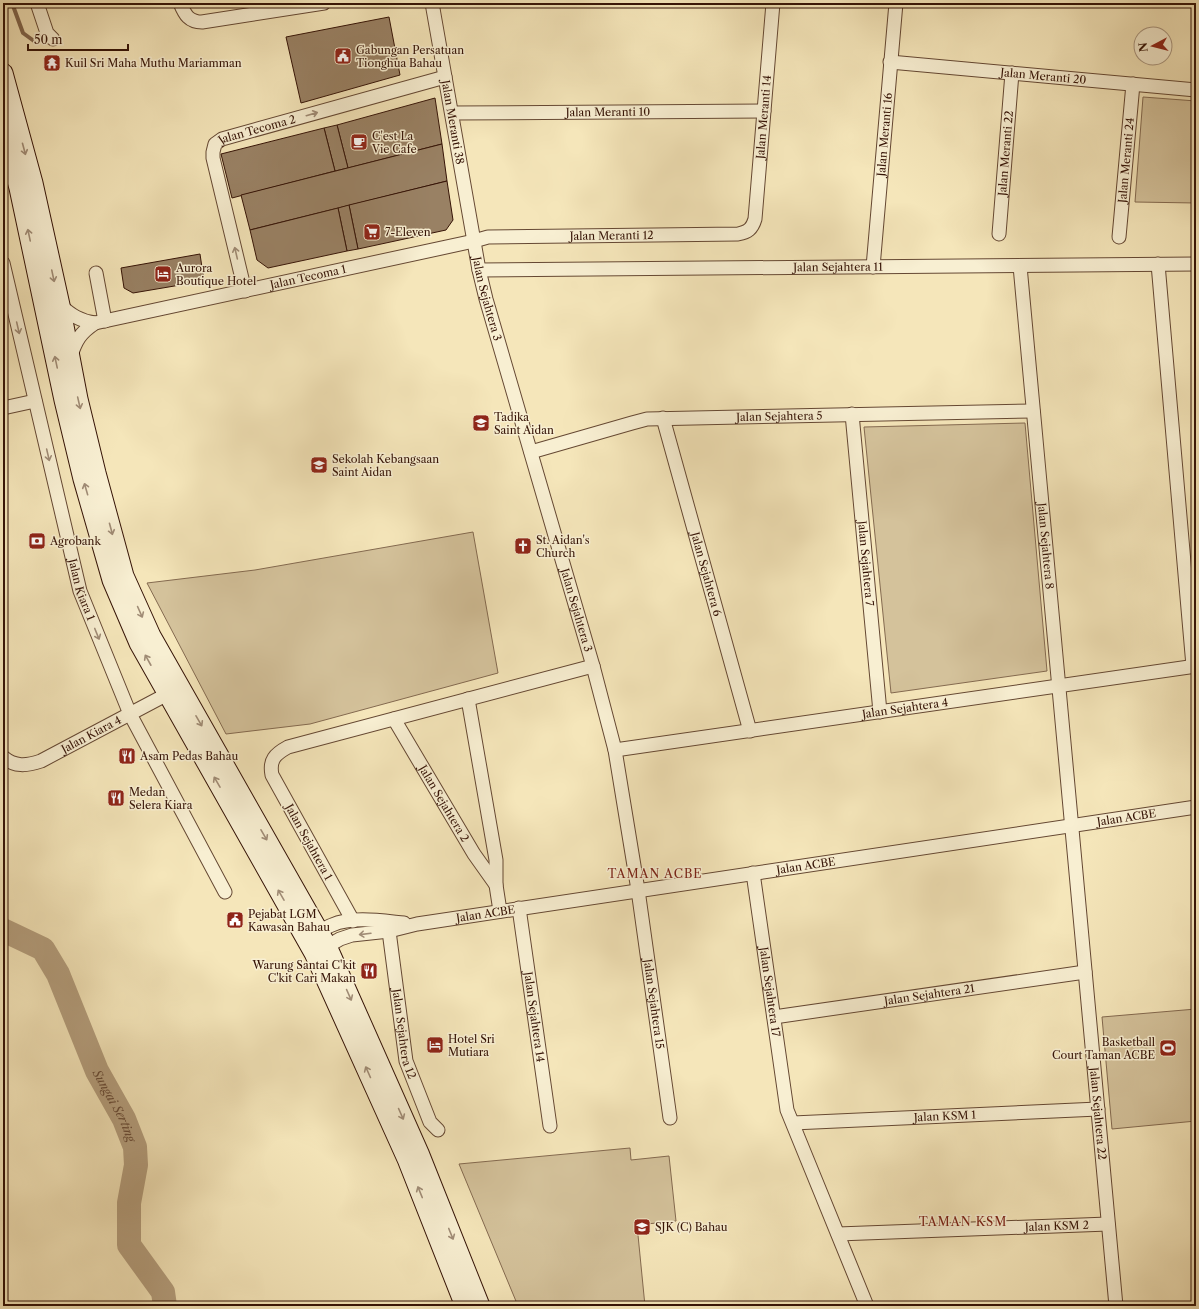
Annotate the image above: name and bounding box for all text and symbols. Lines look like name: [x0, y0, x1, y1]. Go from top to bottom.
scale bar: [28, 26, 128, 52]
north arrow: [1133, 26, 1173, 66]
text: 50 m: [34, 32, 63, 47]
text: N: [1135, 41, 1151, 53]
place label: Gabungan Persatuan Tionghua Bahau: [356, 43, 464, 70]
public building icon: Gabungan Persatuan Tionghua Bahau: [333, 46, 353, 66]
temple icon: Kuil Sri Maha Muthu Mariamman: [42, 53, 62, 73]
place label: Kuil Sri Maha Muthu Mariamman: [65, 56, 242, 70]
street label: Jalan Meranti 20: [998, 65, 1087, 87]
street label: Jalan Meranti 14: [753, 75, 774, 161]
street label: Jalan Meranti 38: [438, 77, 467, 166]
street label: Jalan Meranti 16: [874, 91, 895, 179]
street label: Jalan Meranti 10: [564, 105, 650, 119]
one-way arrow: [306, 110, 319, 117]
street label: Jalan Meranti 22: [995, 110, 1016, 199]
street label: Jalan Tecoma 2: [214, 112, 297, 148]
street label: Jalan Meranti 24: [1115, 117, 1137, 206]
place label: C'est La Vie Cafe: [371, 129, 417, 156]
cafe icon: C'est La Vie Cafe: [349, 132, 369, 152]
one-way arrow: [21, 142, 28, 155]
supermarket icon: 7-Eleven: [362, 222, 382, 242]
place label: 7-Eleven: [385, 225, 431, 239]
street label: Jalan Meranti 12: [568, 228, 654, 243]
one-way arrow: [25, 229, 33, 242]
one-way arrow: [231, 246, 239, 259]
street label: Jalan Sejahtera 3: [469, 254, 505, 342]
street label: Jalan Sejahtera 11: [791, 260, 883, 274]
place label: Aurora Boutique Hotel: [175, 261, 257, 288]
street label: Jalan Tecoma 1: [267, 262, 348, 292]
hotel icon: Aurora Boutique Hotel: [153, 264, 173, 284]
one-way arrow: [50, 269, 58, 282]
one-way arrow: [15, 321, 23, 334]
one-way arrow: [52, 356, 60, 369]
one-way arrow: [76, 396, 84, 409]
street label: Jalan Sejahtera 5: [734, 408, 823, 424]
place label: Tadika Saint Aidan: [494, 410, 554, 437]
school or university icon: Tadika Saint Aidan: [471, 413, 491, 433]
one-way arrow: [44, 448, 52, 461]
place label: Sekolah Kebangsaan Saint Aidan: [332, 452, 439, 479]
school or university icon: Sekolah Kebangsaan Saint Aidan: [309, 455, 329, 475]
one-way arrow: [82, 482, 89, 495]
street label: Jalan Sejahtera 8: [1035, 500, 1057, 590]
street label: Jalan Sejahtera 7: [855, 518, 877, 607]
one-way arrow: [108, 522, 116, 535]
street label: Jalan Sejahtera 6: [687, 528, 725, 618]
bank icon: Agrobank: [27, 531, 47, 551]
place label: St. Aidan's Church: [536, 533, 590, 560]
place label: Agrobank: [49, 534, 101, 548]
church icon: St. Aidan's Church: [513, 536, 533, 556]
street label: Jalan Kiara 1: [65, 555, 98, 623]
street label: Jalan Sejahtera 3: [557, 565, 596, 654]
one-way arrow: [137, 605, 144, 617]
one-way arrow: [94, 627, 101, 639]
one-way arrow: [144, 654, 152, 666]
street label: Jalan Sejahtera 4: [859, 695, 949, 721]
street label: Jalan Kiara 4: [57, 713, 123, 757]
one-way arrow: [196, 715, 204, 727]
restaurant icon: Asam Pedas Bahau: [117, 746, 137, 766]
place label: Asam Pedas Bahau: [139, 749, 238, 763]
street label: Jalan Sejahtera 2: [415, 761, 472, 844]
one-way arrow: [213, 776, 221, 788]
place label: Medan Selera Kiara: [129, 785, 193, 812]
restaurant icon: Medan Selera Kiara: [106, 788, 126, 808]
street label: Jalan Sejahtera 1: [281, 800, 336, 883]
street label: Jalan ACBE: [1094, 806, 1157, 829]
one-way arrow: [260, 828, 268, 840]
street label: Jalan ACBE: [773, 854, 837, 877]
district label: TAMAN ACBE: [607, 866, 703, 881]
one-way arrow: [277, 889, 285, 901]
street label: Jalan ACBE: [453, 902, 516, 925]
place label: Pejabat LGM Kawasan Bahau: [248, 907, 330, 934]
public building icon: Pejabat LGM Kawasan Bahau: [225, 910, 245, 930]
one-way arrow: [359, 930, 372, 938]
street label: Jalan Sejahtera 17: [756, 944, 783, 1038]
street label: Jalan Sejahtera 15: [640, 956, 667, 1050]
place label: Warung Santai C'kit C'kit Cari Makan: [251, 958, 356, 985]
restaurant icon: Warung Santai C'kit C'kit Cari Makan: [359, 961, 379, 981]
street label: Jalan Sejahtera 14: [521, 969, 548, 1063]
street label: Jalan Sejahtera 21: [881, 981, 976, 1008]
street label: Jalan Sejahtera 12: [389, 986, 419, 1081]
one-way arrow: [345, 988, 353, 1000]
place label: Hotel Sri Mutiara: [448, 1032, 495, 1059]
hotel icon: Hotel Sri Mutiara: [425, 1035, 445, 1055]
place label: Basketball Court Taman ACBE: [1052, 1035, 1156, 1062]
sports icon: Basketball Court Taman ACBE: [1158, 1038, 1178, 1058]
street label: Jalan Sejahtera 22: [1087, 1064, 1109, 1160]
water label: Sungai Serting: [90, 1066, 140, 1146]
one-way arrow: [364, 1066, 371, 1078]
one-way arrow: [398, 1107, 406, 1119]
street label: Jalan KSM 1: [911, 1108, 977, 1125]
one-way arrow: [415, 1186, 423, 1198]
district label: TAMAN KSM: [919, 1214, 1007, 1229]
school or university icon: SJK (C) Bahau: [632, 1217, 652, 1237]
street label: Jalan KSM 2: [1023, 1218, 1089, 1234]
place label: SJK (C) Bahau: [655, 1220, 728, 1234]
one-way arrow: [448, 1227, 456, 1239]

